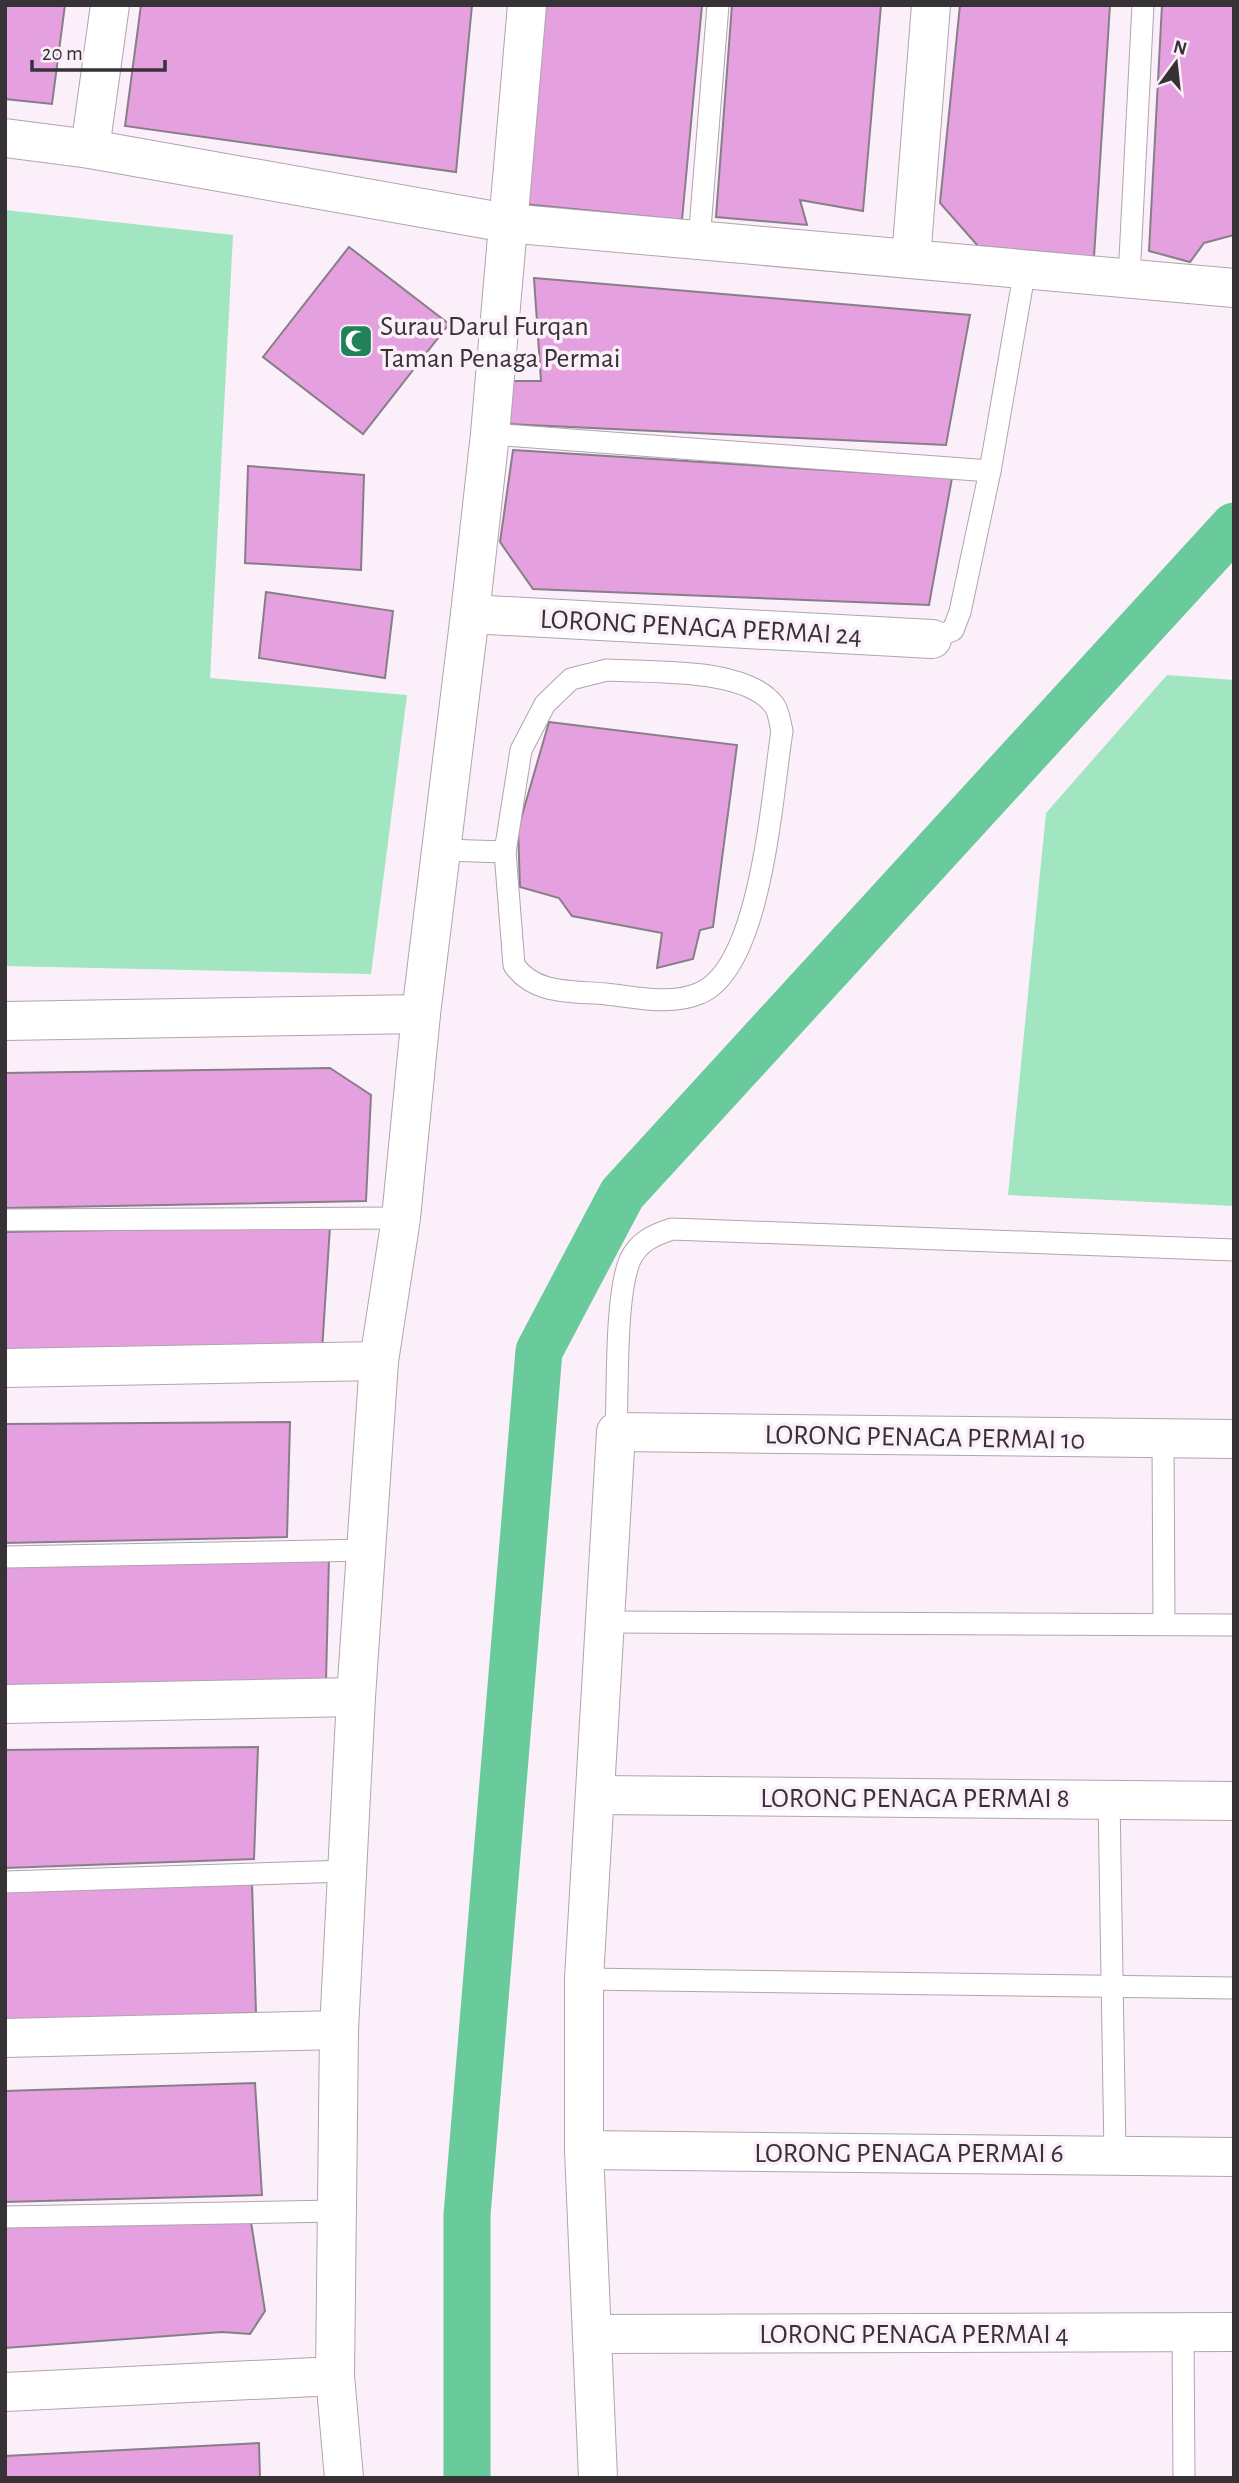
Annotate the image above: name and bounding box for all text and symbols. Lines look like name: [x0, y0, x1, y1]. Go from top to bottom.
scale bar: [32, 28, 164, 72]
north arrow: [1141, 28, 1211, 98]
text: N: [1171, 37, 1189, 59]
text: 20 m: [42, 43, 83, 64]
place label: Surau Darul Furqan Taman Penaga Permai: [380, 313, 621, 373]
mosque icon: Surau Darul Furqan Taman Penaga Permai: [337, 322, 375, 360]
street label: LORONG PENAGA PERMAI 24: [539, 606, 863, 650]
street label: LORONG PENAGA PERMAI 10: [764, 1421, 1085, 1455]
street label: LORONG PENAGA PERMAI 8: [760, 1785, 1070, 1813]
street label: LORONG PENAGA PERMAI 6: [754, 2140, 1064, 2168]
street label: LORONG PENAGA PERMAI 4: [759, 2321, 1069, 2349]

